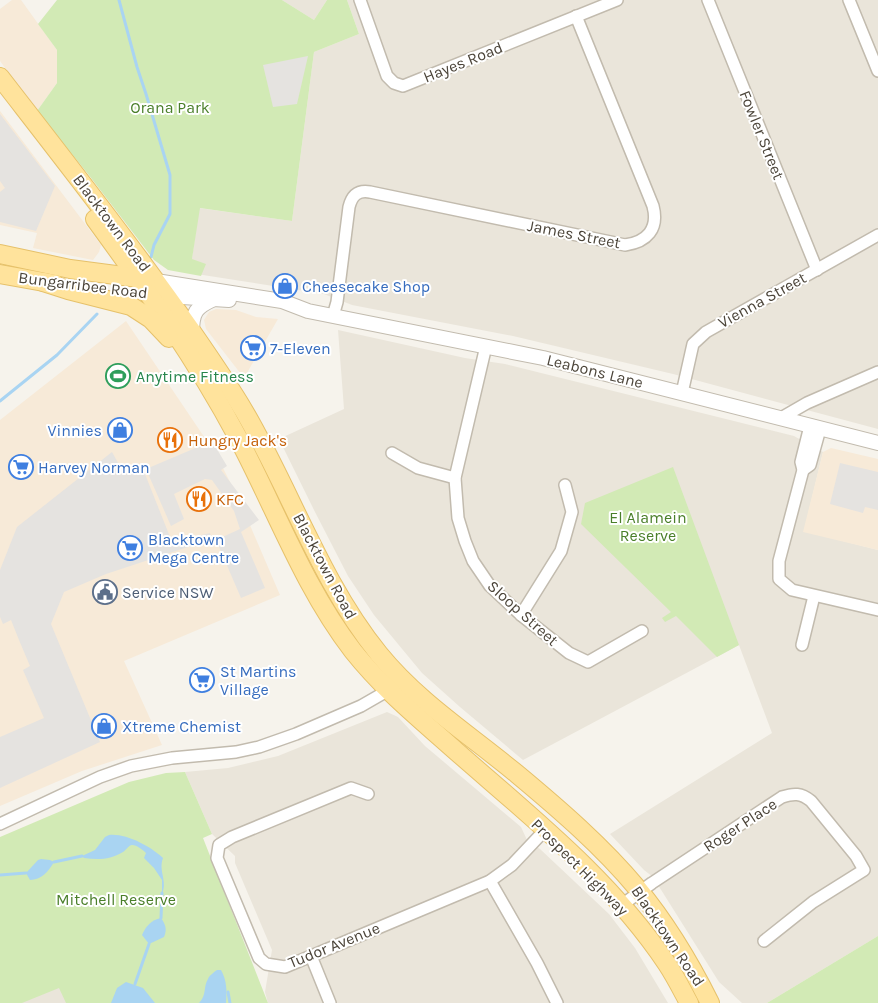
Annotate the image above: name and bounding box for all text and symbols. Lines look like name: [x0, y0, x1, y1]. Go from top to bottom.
street label: Hayes Road: [420, 37, 506, 87]
street label: Fowler Street: [735, 88, 789, 182]
park label: Orana Park: [130, 98, 210, 117]
street label: Blacktown Road: [69, 171, 155, 275]
street label: James Street: [526, 216, 622, 252]
street label: Bungarribee Road: [17, 268, 149, 302]
street label: Vienna Street: [715, 268, 809, 332]
shop icon: Cheesecake Shop: [272, 273, 298, 299]
place label: Cheesecake Shop: [302, 277, 430, 296]
supermarket icon: 7-Eleven: [240, 335, 266, 361]
place label: 7-Eleven: [270, 339, 331, 358]
street label: Leabons Lane: [545, 350, 645, 392]
sports icon: Anytime Fitness: [105, 363, 131, 389]
place label: Anytime Fitness: [136, 367, 254, 386]
shop icon: Vinnies: [107, 417, 133, 443]
place label: Vinnies: [48, 421, 102, 440]
restaurant icon: Hungry Jack's: [157, 427, 183, 453]
place label: Hungry Jack's: [188, 431, 287, 450]
supermarket icon: Harvey Norman: [8, 454, 34, 480]
place label: Harvey Norman: [38, 458, 150, 477]
restaurant icon: KFC: [186, 486, 212, 512]
place label: KFC: [216, 490, 244, 509]
park label: El Alamein Reserve: [609, 508, 687, 545]
street label: Blacktown Road: [289, 510, 361, 622]
place label: Blacktown Mega Centre: [148, 530, 239, 567]
supermarket icon: Blacktown Mega Centre: [117, 535, 143, 561]
street label: Sloop Street: [484, 576, 562, 650]
public building icon: Service NSW: [92, 579, 118, 605]
place label: Service NSW: [122, 583, 214, 602]
place label: St Martins Village: [220, 662, 296, 699]
supermarket icon: St Martins Village: [189, 667, 215, 693]
shop icon: Xtreme Chemist: [91, 713, 117, 739]
place label: Xtreme Chemist: [122, 717, 241, 736]
street label: Roger Place: [700, 794, 780, 856]
street label: Prospect Highway: [528, 815, 633, 920]
street label: Blacktown Road: [627, 882, 709, 990]
park label: Mitchell Reserve: [56, 890, 176, 909]
street label: Tudor Avenue: [285, 918, 383, 972]

